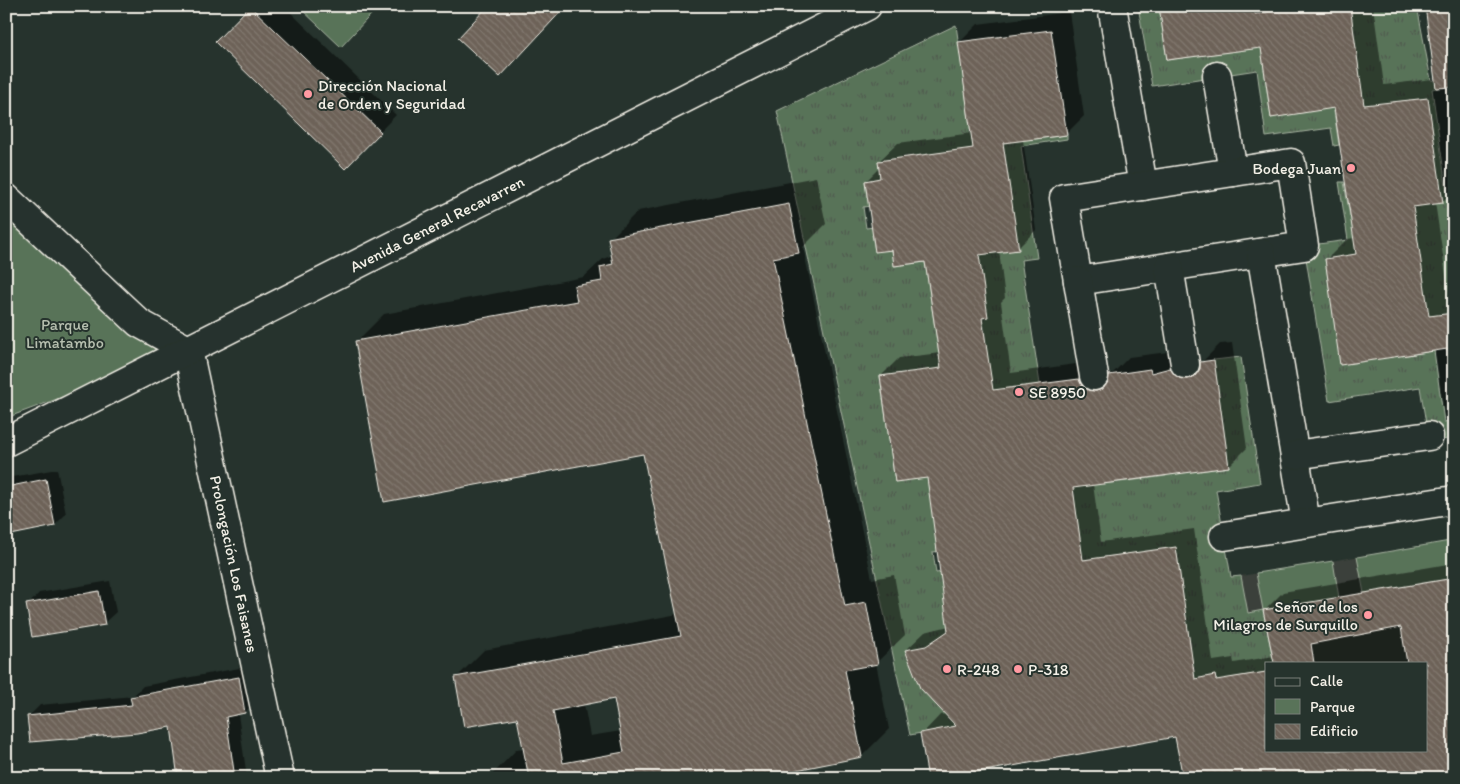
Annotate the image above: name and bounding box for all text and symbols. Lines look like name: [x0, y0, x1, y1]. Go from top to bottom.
place label: Dirección Nacional de Orden y Seguridad: [318, 76, 466, 113]
marker: Dirección Nacional de Orden y Seguridad: [302, 88, 314, 100]
place label: Bodega Juan: [1253, 159, 1341, 178]
marker: Bodega Juan: [1345, 162, 1357, 174]
street label: Avenida General Recavarren: [347, 171, 528, 276]
park label: Parque Limatambo: [26, 315, 104, 352]
place label: SE 8950: [1029, 383, 1086, 402]
marker: SE 8950: [1013, 386, 1025, 398]
street label: Prolongación Los Faisanes: [206, 474, 262, 654]
place label: Señor de los Milagros de Surquillo: [1213, 597, 1358, 634]
marker: Señor de los Milagros de Surquillo: [1362, 609, 1374, 621]
place label: R-248: [957, 660, 1000, 679]
place label: P-318: [1028, 660, 1069, 679]
legend: [1265, 662, 1428, 752]
marker: R-248: [941, 663, 953, 675]
marker: P-318: [1012, 663, 1024, 675]
text: Calle: [1310, 672, 1343, 690]
text: Parque: [1310, 698, 1355, 716]
text: Edificio: [1310, 722, 1358, 740]

